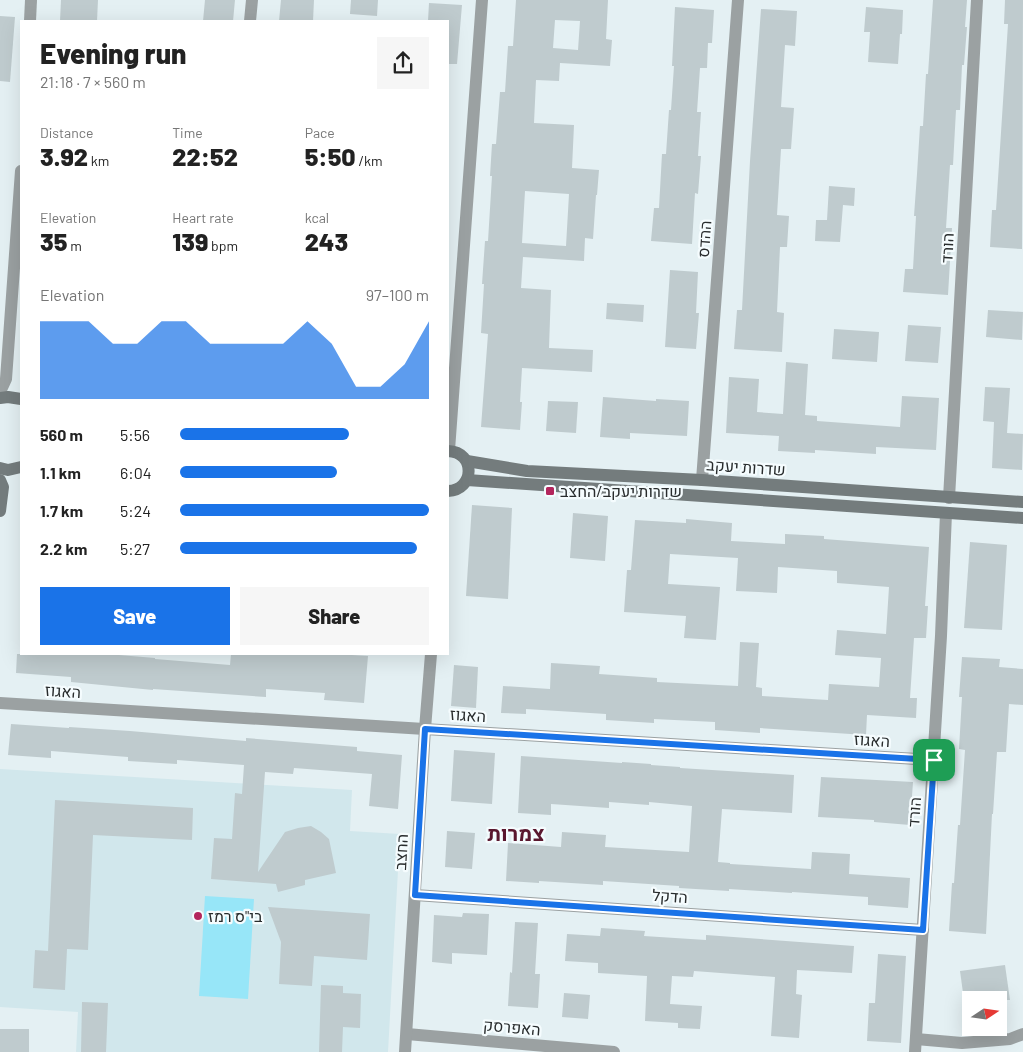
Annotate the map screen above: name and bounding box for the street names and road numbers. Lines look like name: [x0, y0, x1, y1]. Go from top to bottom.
street label: ההדס: [693, 220, 714, 258]
street label: הורד: [936, 232, 957, 264]
street label: שדרות יעקב: [706, 454, 786, 479]
street label: האגוז: [44, 680, 82, 701]
street label: האגוז: [449, 704, 487, 725]
street label: האגוז: [853, 729, 891, 750]
street label: הורד: [903, 796, 924, 828]
street label: החצב: [390, 833, 411, 871]
street label: הדקל: [651, 885, 689, 906]
street label: האפרסק: [482, 1015, 542, 1038]

